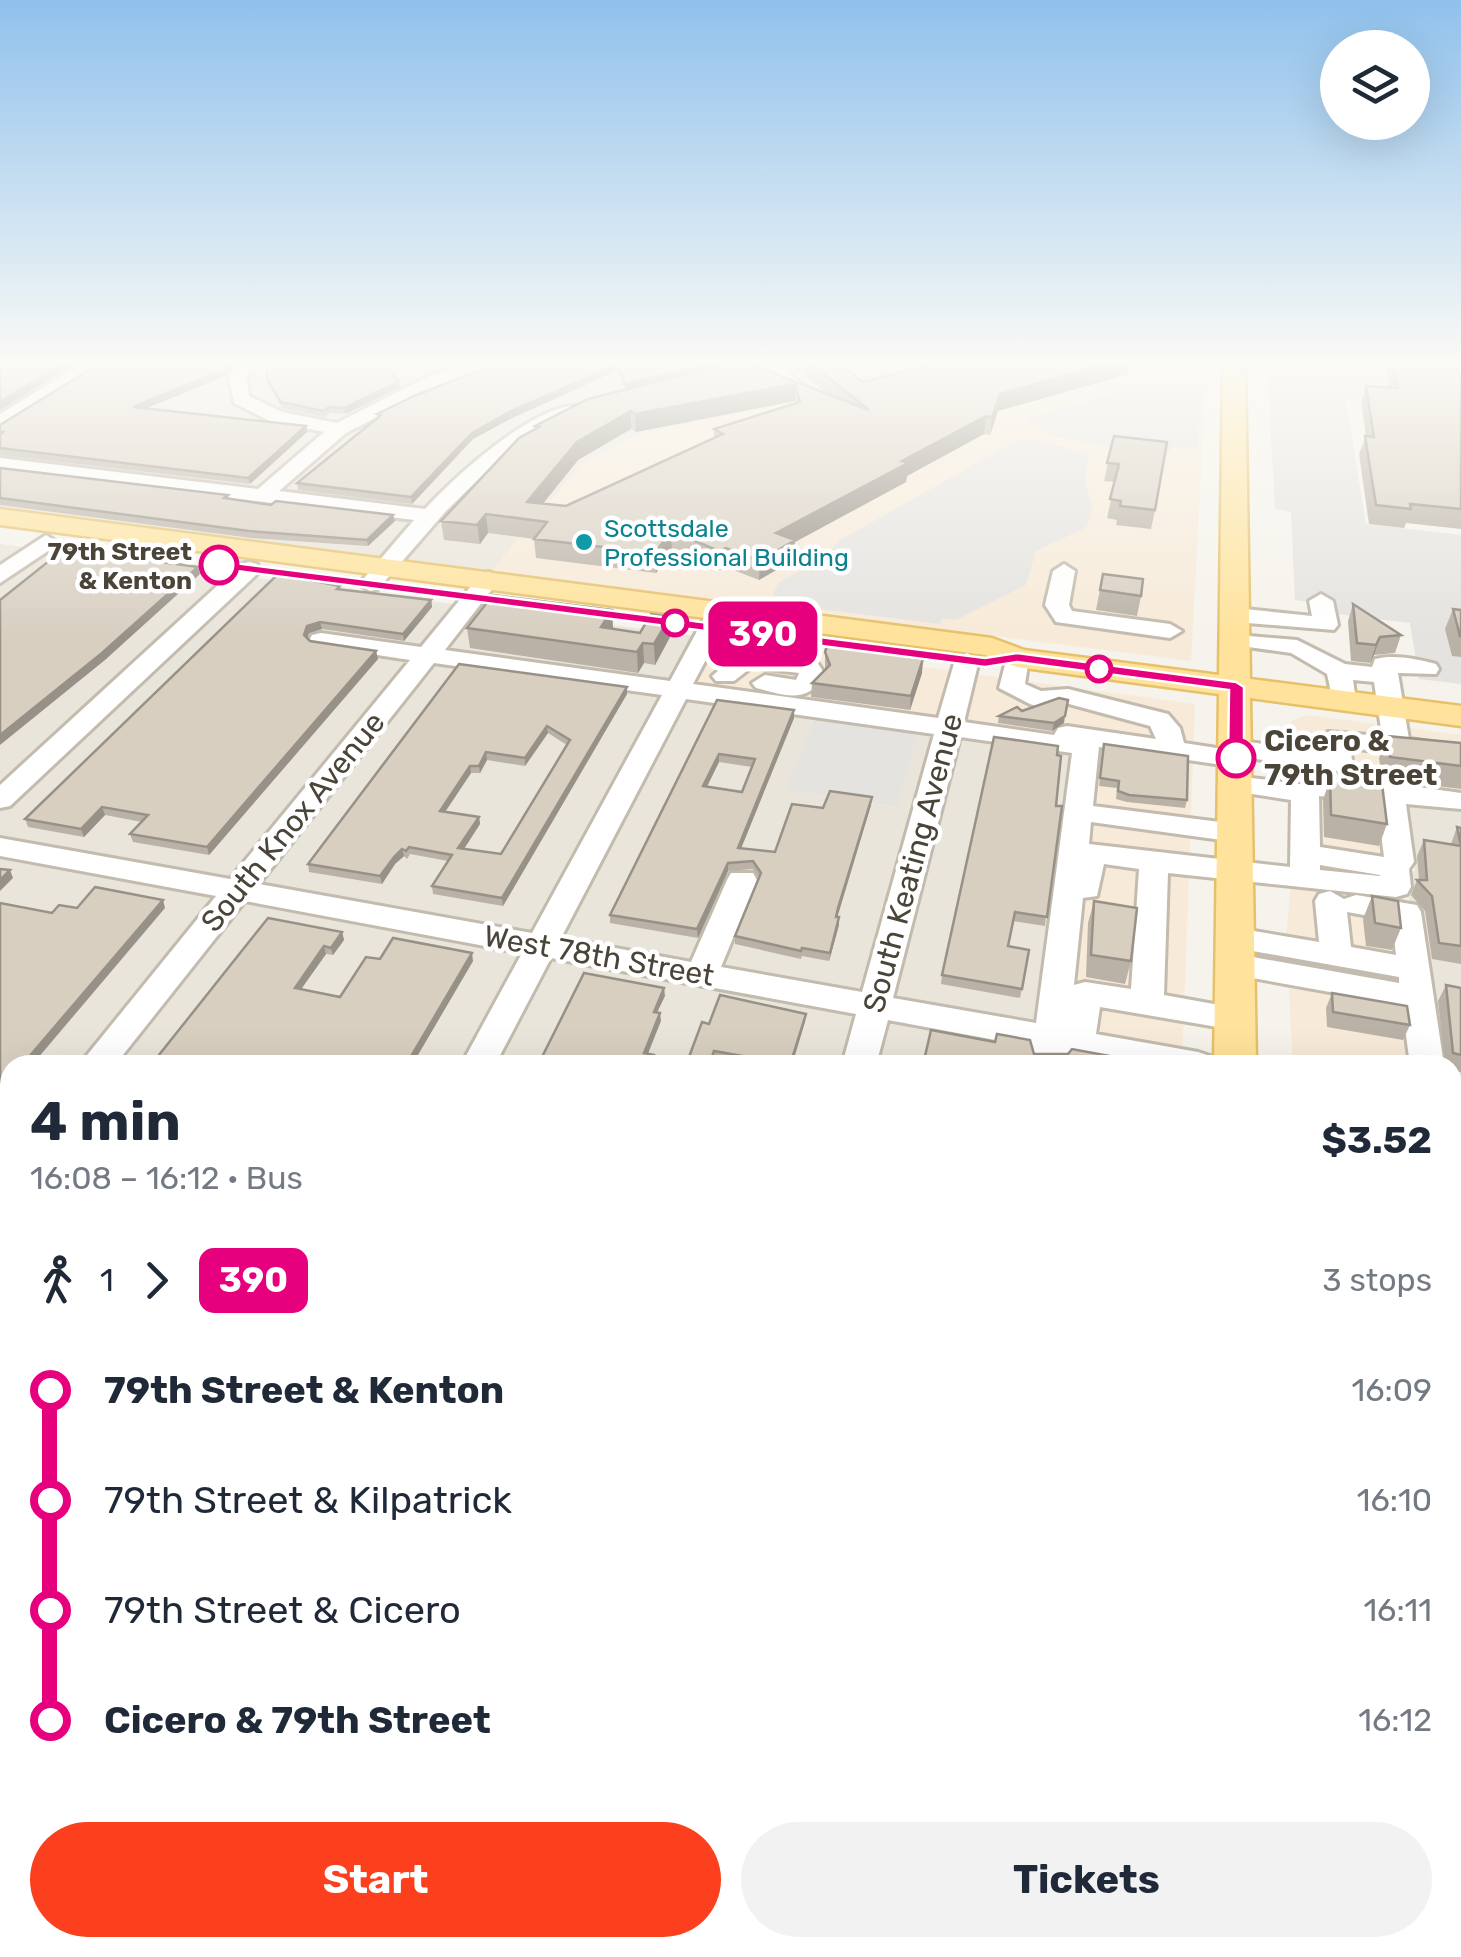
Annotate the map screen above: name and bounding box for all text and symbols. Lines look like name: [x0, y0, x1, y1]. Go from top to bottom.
map controls: [1320, 30, 1430, 140]
button: layers: [1320, 30, 1430, 140]
place label: Scottsdale Professional Building: [604, 514, 849, 572]
marker: Scottsdale Professional Building: [573, 531, 595, 553]
place label: 79th Street & Kenton: [48, 537, 192, 595]
marker: 79th Street & Kenton: [200, 546, 238, 584]
line badge: 390: [706, 602, 820, 666]
unlabelled marker: [662, 610, 688, 636]
text: 390: [728, 613, 798, 655]
unlabelled marker: [1086, 656, 1112, 682]
street label: South Knox Avenue: [193, 705, 393, 939]
street label: South Keating Avenue: [856, 709, 970, 1017]
place label: Cicero & 79th Street: [1264, 723, 1437, 793]
marker: Cicero & 79th Street: [1217, 739, 1255, 777]
street label: West 78th Street: [481, 918, 717, 994]
text: 4 min: [30, 1089, 181, 1154]
text: $3.52: [1322, 1117, 1432, 1163]
text: 16:08 – 16:12 · Bus: [30, 1159, 303, 1197]
icon: walk: [30, 1253, 85, 1308]
icon: forward: [129, 1253, 184, 1308]
text: 390: [219, 1259, 288, 1301]
text: 1: [100, 1261, 114, 1299]
text: 3 stops: [1322, 1261, 1432, 1299]
text: 79th Street & Kenton: [104, 1367, 504, 1413]
text: 16:09: [1352, 1371, 1432, 1409]
text: 79th Street & Kilpatrick: [104, 1477, 512, 1523]
text: 16:10: [1357, 1481, 1432, 1519]
text: 79th Street & Cicero: [104, 1587, 461, 1633]
text: 16:11: [1363, 1591, 1432, 1629]
text: Cicero & 79th Street: [104, 1697, 491, 1743]
text: 16:12: [1358, 1701, 1432, 1739]
button: Start: [30, 1822, 721, 1937]
button: Tickets: [741, 1822, 1432, 1937]

